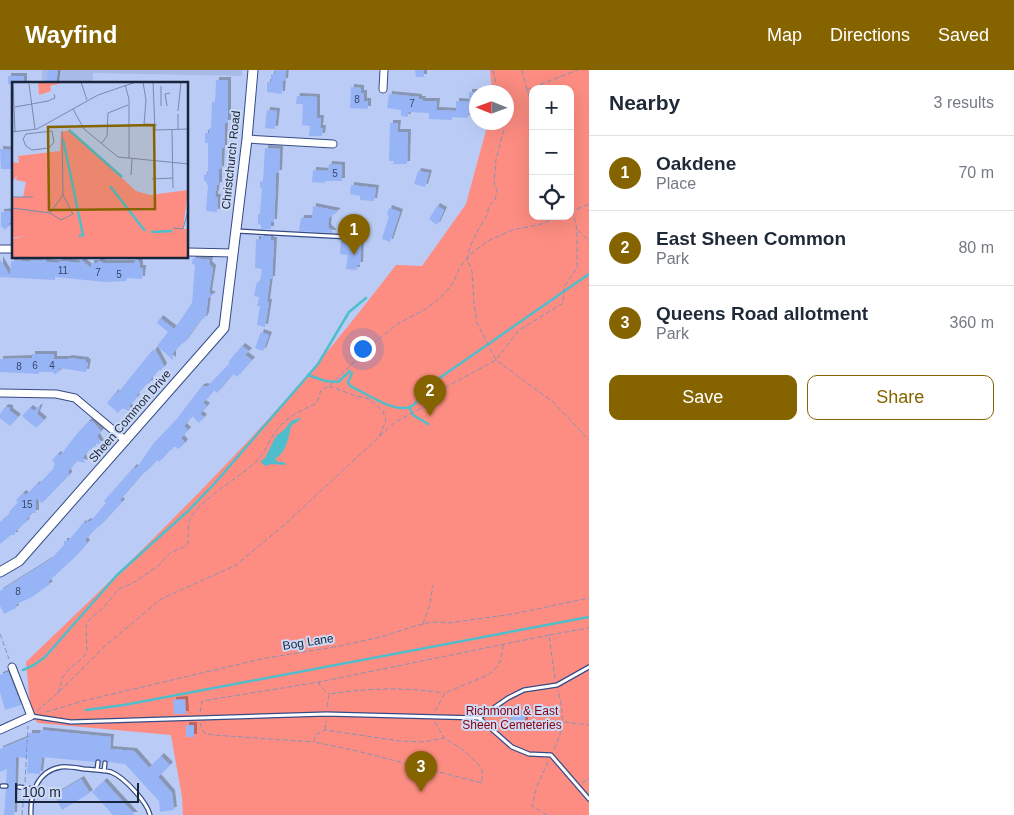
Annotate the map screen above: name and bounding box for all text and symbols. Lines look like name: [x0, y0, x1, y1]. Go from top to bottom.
text: Wayfind: [25, 21, 117, 48]
text: Map: [767, 25, 802, 45]
text: Directions: [830, 25, 910, 45]
text: Saved: [938, 25, 989, 45]
inset map: [12, 82, 189, 259]
north arrow: [469, 85, 514, 130]
map controls: [529, 85, 574, 220]
button: +: [529, 85, 574, 130]
text: Nearby: [609, 91, 680, 114]
house number: 8: [354, 94, 360, 105]
text: 3 results: [934, 94, 994, 111]
house number: 7: [409, 98, 415, 109]
street label: Christchurch Road: [219, 110, 243, 210]
button: −: [529, 130, 574, 175]
text: Oakdene: [656, 153, 736, 174]
text: 1: [621, 164, 629, 181]
text: 70 m: [958, 164, 994, 181]
house number: 5: [332, 168, 338, 179]
button: locate: [529, 175, 574, 220]
text: Place: [656, 175, 696, 192]
pin: 1: [338, 214, 370, 255]
text: East Sheen Common: [656, 228, 846, 249]
text: 2: [621, 239, 629, 256]
text: 80 m: [958, 239, 994, 256]
text: Park: [656, 250, 689, 267]
house number: 11: [58, 265, 69, 276]
house number: 7: [95, 267, 101, 278]
house number: 5: [116, 269, 122, 280]
text: Queens Road allotment: [656, 303, 868, 324]
text: 3: [621, 314, 629, 331]
text: 360 m: [950, 314, 994, 331]
text: Park: [656, 325, 689, 342]
your location: [350, 336, 376, 362]
house number: 6: [32, 360, 38, 371]
house number: 4: [49, 360, 55, 371]
house number: 8: [16, 361, 22, 372]
street label: Sheen Common Drive: [86, 367, 174, 465]
pin: 2: [414, 375, 446, 416]
button: Save: [609, 375, 797, 420]
button: Share: [807, 375, 994, 420]
house number: 15: [21, 499, 33, 510]
house number: 8: [15, 586, 21, 597]
street label: Bog Lane: [282, 631, 335, 653]
park label: Richmond & East Sheen Cemeteries: [462, 704, 562, 732]
pin: 3: [405, 751, 437, 792]
scale bar: [15, 780, 139, 803]
text: 100 m: [22, 784, 61, 800]

